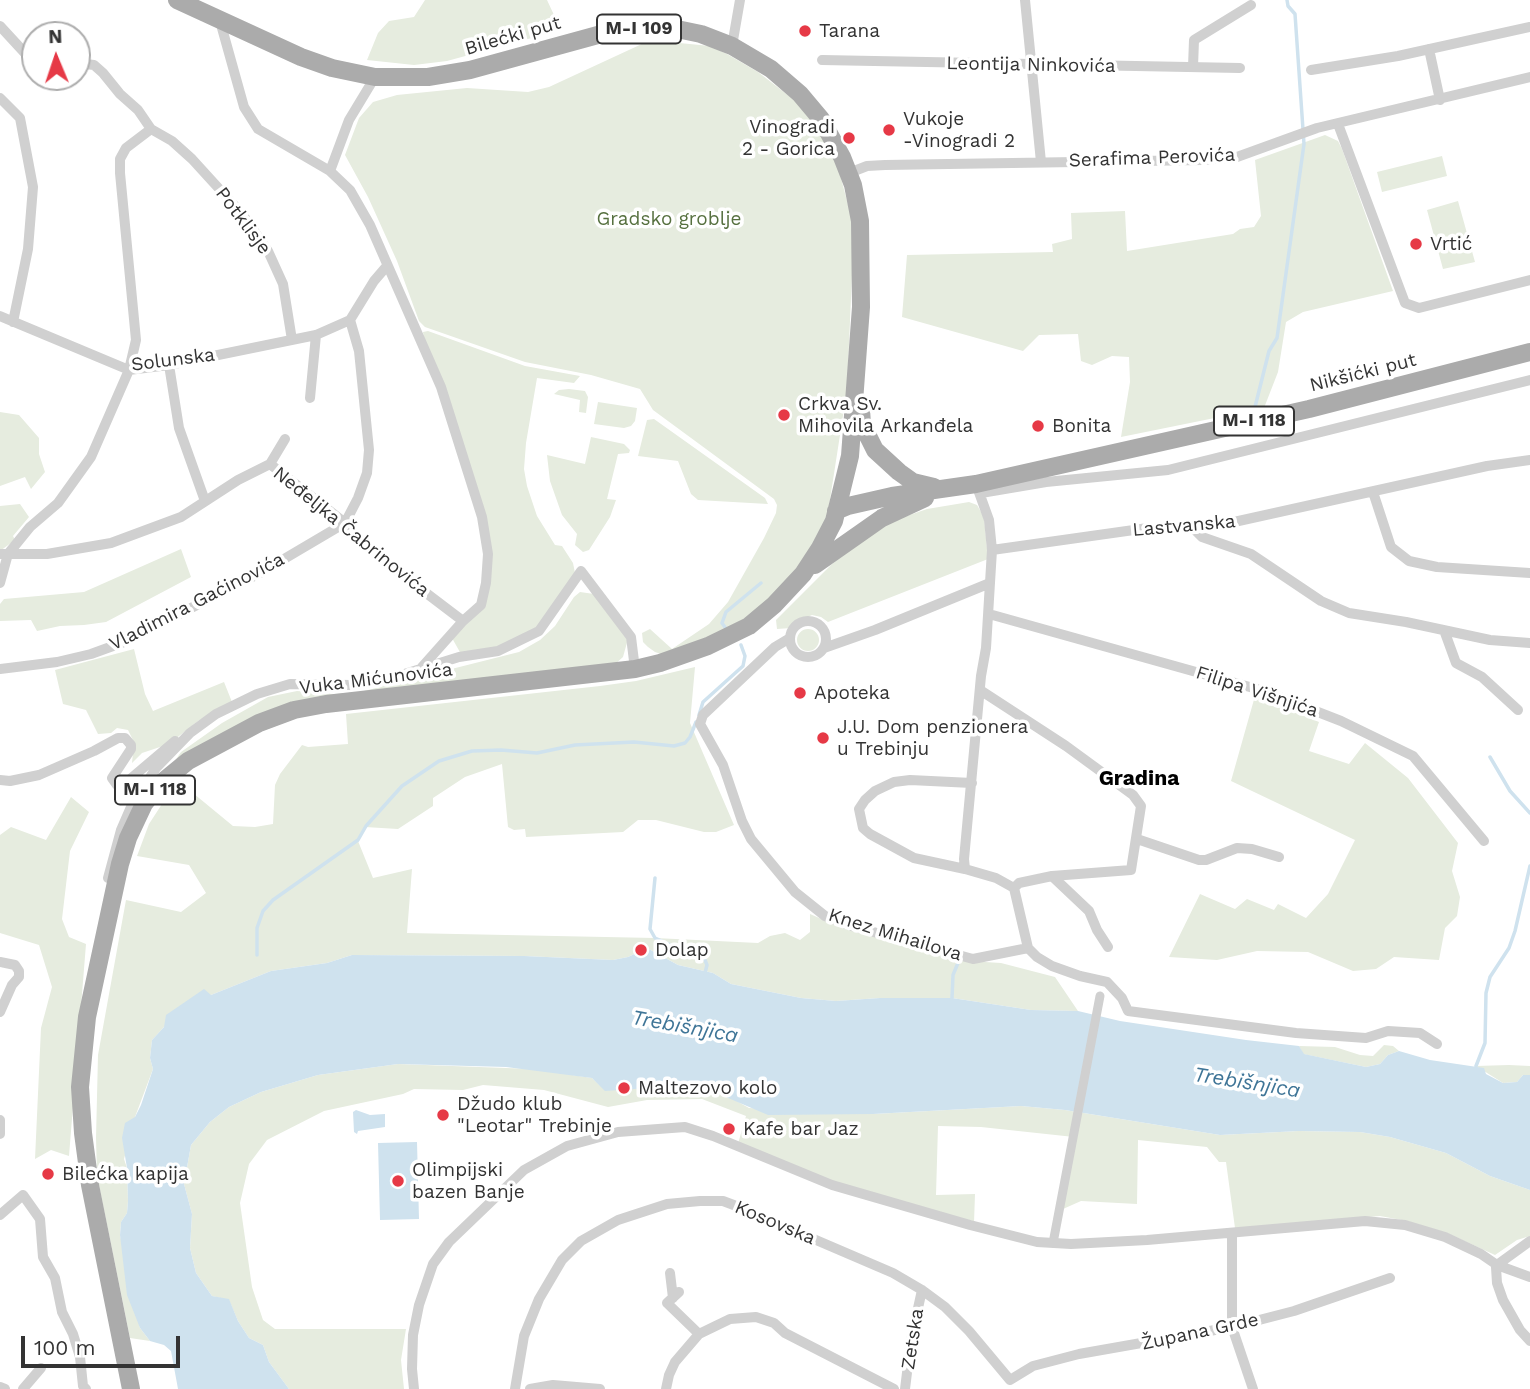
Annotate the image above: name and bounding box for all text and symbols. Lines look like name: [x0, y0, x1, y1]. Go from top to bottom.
street label: Bilećki put: [462, 11, 564, 61]
road number: M-I 109: [597, 15, 681, 44]
place label: Tarana: [819, 20, 880, 42]
north arrow: [21, 21, 91, 91]
marker: Tarana: [797, 23, 813, 39]
text: N: [48, 25, 63, 48]
street label: Leontija Ninkovića: [946, 52, 1116, 78]
place label: Vukoje -Vinogradi 2: [903, 108, 1015, 152]
place label: Vinogradi 2 - Gorica: [742, 116, 835, 160]
marker: Vukoje -Vinogradi 2: [881, 122, 897, 138]
marker: Vinogradi 2 - Gorica: [841, 130, 857, 146]
street label: Serafima Perovića: [1068, 144, 1236, 172]
street label: Potklisje: [210, 183, 276, 259]
park label: Gradsko groblje: [597, 208, 741, 230]
place label: Vrtić: [1430, 233, 1472, 255]
marker: Vrtić: [1408, 236, 1424, 252]
street label: Solunska: [130, 344, 216, 376]
street label: Nikšićki put: [1307, 349, 1419, 397]
place label: Crkva Sv. Mihovila Arkanđela: [798, 393, 973, 437]
marker: Crkva Sv. Mihovila Arkanđela: [776, 407, 792, 423]
road number: M-I 118: [1214, 407, 1294, 436]
place label: Bonita: [1052, 415, 1111, 437]
marker: Bonita: [1030, 418, 1046, 434]
street label: Neđeljka Čabrinovića: [268, 462, 434, 602]
street label: Lastvanska: [1131, 510, 1237, 542]
street label: Vladimira Gaćinovića: [106, 548, 288, 656]
street label: Vuka Mićunovića: [298, 658, 454, 700]
street label: Filipa Višnjića: [1193, 661, 1321, 723]
place label: Apoteka: [814, 682, 890, 704]
marker: Apoteka: [792, 685, 808, 701]
place label: J.U. Dom penzionera u Trebinju: [837, 716, 1028, 760]
marker: J.U. Dom penzionera u Trebinju: [815, 730, 831, 746]
district label: Gradina: [1099, 766, 1179, 792]
road number: M-I 118: [115, 776, 195, 804]
street label: Knez Mihailova: [826, 904, 964, 966]
place label: Dolap: [655, 939, 709, 961]
marker: Dolap: [633, 942, 649, 958]
water label: Trebišnjica: [630, 1005, 740, 1049]
water label: Trebišnjica: [1192, 1062, 1302, 1104]
place label: Maltezovo kolo: [638, 1077, 777, 1099]
marker: Maltezovo kolo: [616, 1080, 632, 1096]
place label: Džudo klub "Leotar" Trebinje: [457, 1093, 612, 1137]
marker: Džudo klub "Leotar" Trebinje: [435, 1107, 451, 1123]
place label: Kafe bar Jaz: [743, 1118, 859, 1140]
marker: Kafe bar Jaz: [721, 1121, 737, 1137]
place label: Olimpijski bazen Banje: [412, 1159, 525, 1203]
place label: Bilećka kapija: [62, 1163, 189, 1185]
marker: Bilećka kapija: [40, 1166, 56, 1182]
marker: Olimpijski bazen Banje: [390, 1173, 406, 1189]
street label: Kosovska: [731, 1196, 819, 1250]
street label: Zetska: [897, 1307, 929, 1371]
street label: Župana Grde: [1139, 1308, 1261, 1356]
scale bar: [24, 1322, 184, 1366]
text: 100 m: [34, 1335, 96, 1360]

